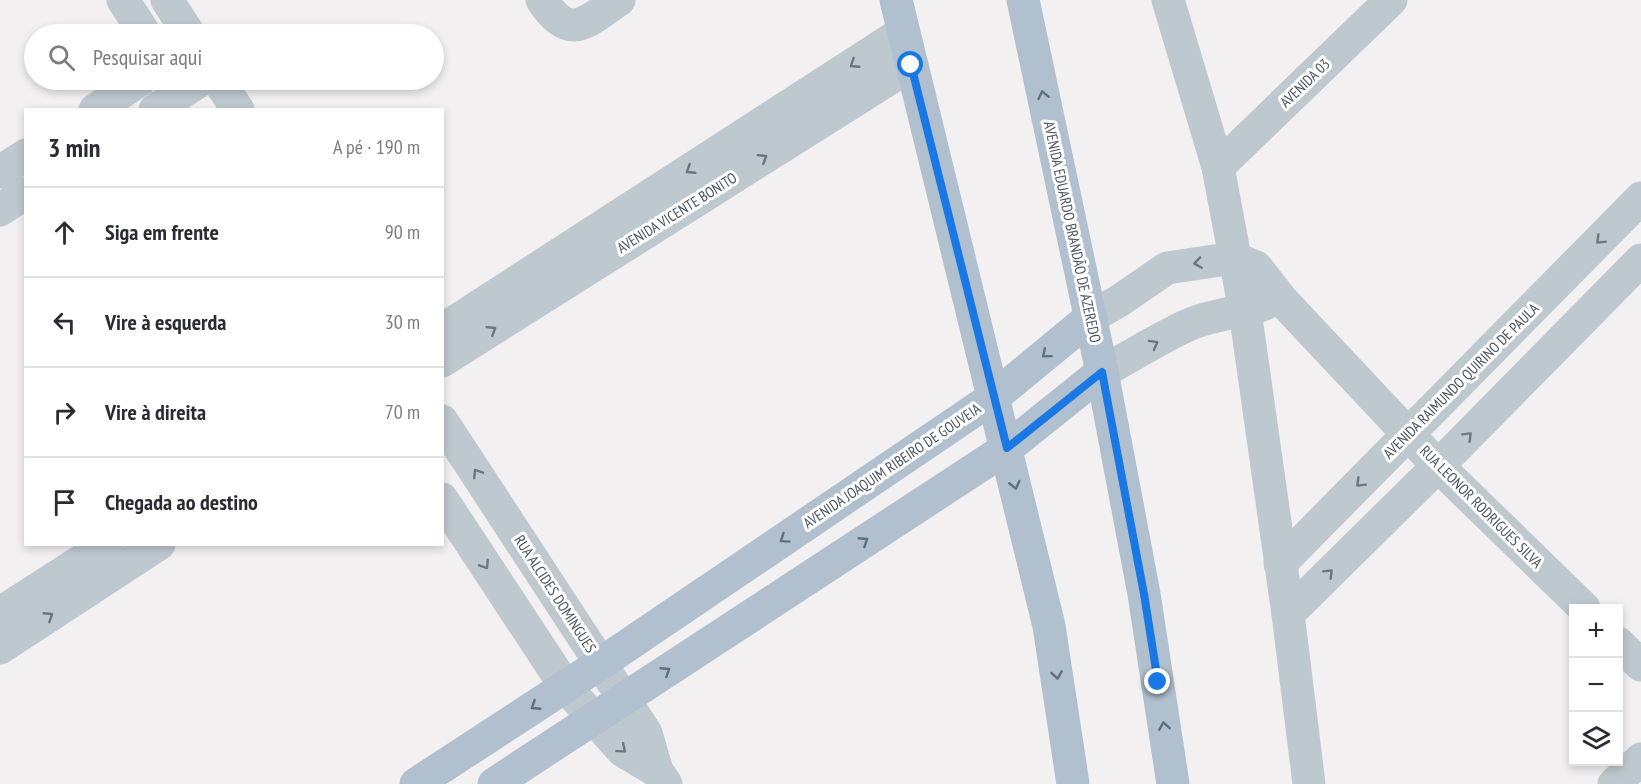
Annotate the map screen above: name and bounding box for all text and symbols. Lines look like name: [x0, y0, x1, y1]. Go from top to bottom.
search box: [24, 24, 444, 90]
icon: search: [45, 41, 78, 74]
text: Pesquisar aqui: [93, 43, 202, 71]
route start: [897, 51, 923, 77]
street label: AVENIDA 03: [1276, 54, 1334, 111]
one-way arrow: [850, 57, 861, 68]
one-way arrow: [1037, 91, 1050, 101]
street label: AVENIDA EDUARDO BRANDÃO DE AZEREDO: [1040, 119, 1105, 344]
text: 3 min: [48, 131, 101, 164]
text: A pé · 190 m: [333, 134, 420, 160]
one-way arrow: [757, 154, 767, 166]
one-way arrow: [686, 162, 696, 174]
street label: AVENIDA VICENTE BONITO: [613, 168, 740, 257]
icon: ahead: [48, 216, 81, 249]
text: Siga em frente: [105, 218, 219, 246]
text: 90 m: [385, 219, 420, 245]
one-way arrow: [1596, 233, 1607, 243]
one-way arrow: [1193, 257, 1202, 269]
street label: AVENIDA RAIMUNDO QUIRINO DE PAULA: [1379, 298, 1543, 462]
icon: left: [48, 306, 81, 339]
text: Vire à esquerda: [105, 308, 226, 336]
text: 30 m: [385, 309, 420, 335]
one-way arrow: [486, 325, 496, 337]
one-way arrow: [1147, 340, 1158, 351]
one-way arrow: [1042, 347, 1053, 358]
icon: right: [48, 396, 81, 429]
text: Vire à direita: [105, 398, 206, 426]
street label: AVENIDA JOAQUIM RIBEIRO DE GOUVEIA: [799, 398, 985, 532]
text: 70 m: [385, 399, 420, 425]
one-way arrow: [1460, 432, 1471, 443]
street label: RUA LEONOR RODRIGUES SILVA: [1416, 441, 1547, 573]
one-way arrow: [473, 469, 484, 480]
one-way arrow: [1356, 477, 1367, 487]
one-way arrow: [1008, 480, 1021, 490]
icon: arrive: [48, 486, 81, 519]
text: Chegada ao destino: [105, 488, 258, 516]
street label: RUA ALCIDES DOMINGUES: [510, 531, 601, 656]
one-way arrow: [780, 532, 791, 543]
one-way arrow: [858, 537, 868, 549]
one-way arrow: [478, 559, 489, 570]
one-way arrow: [1323, 569, 1333, 580]
map controls: [1569, 604, 1623, 766]
button: +: [1569, 604, 1623, 658]
one-way arrow: [43, 611, 53, 623]
button: −: [1569, 658, 1623, 712]
one-way arrow: [659, 667, 670, 678]
route end: [1144, 668, 1170, 694]
one-way arrow: [1050, 670, 1063, 680]
one-way arrow: [530, 699, 541, 710]
button: layers: [1569, 712, 1623, 766]
one-way arrow: [1159, 721, 1171, 731]
one-way arrow: [615, 741, 626, 752]

